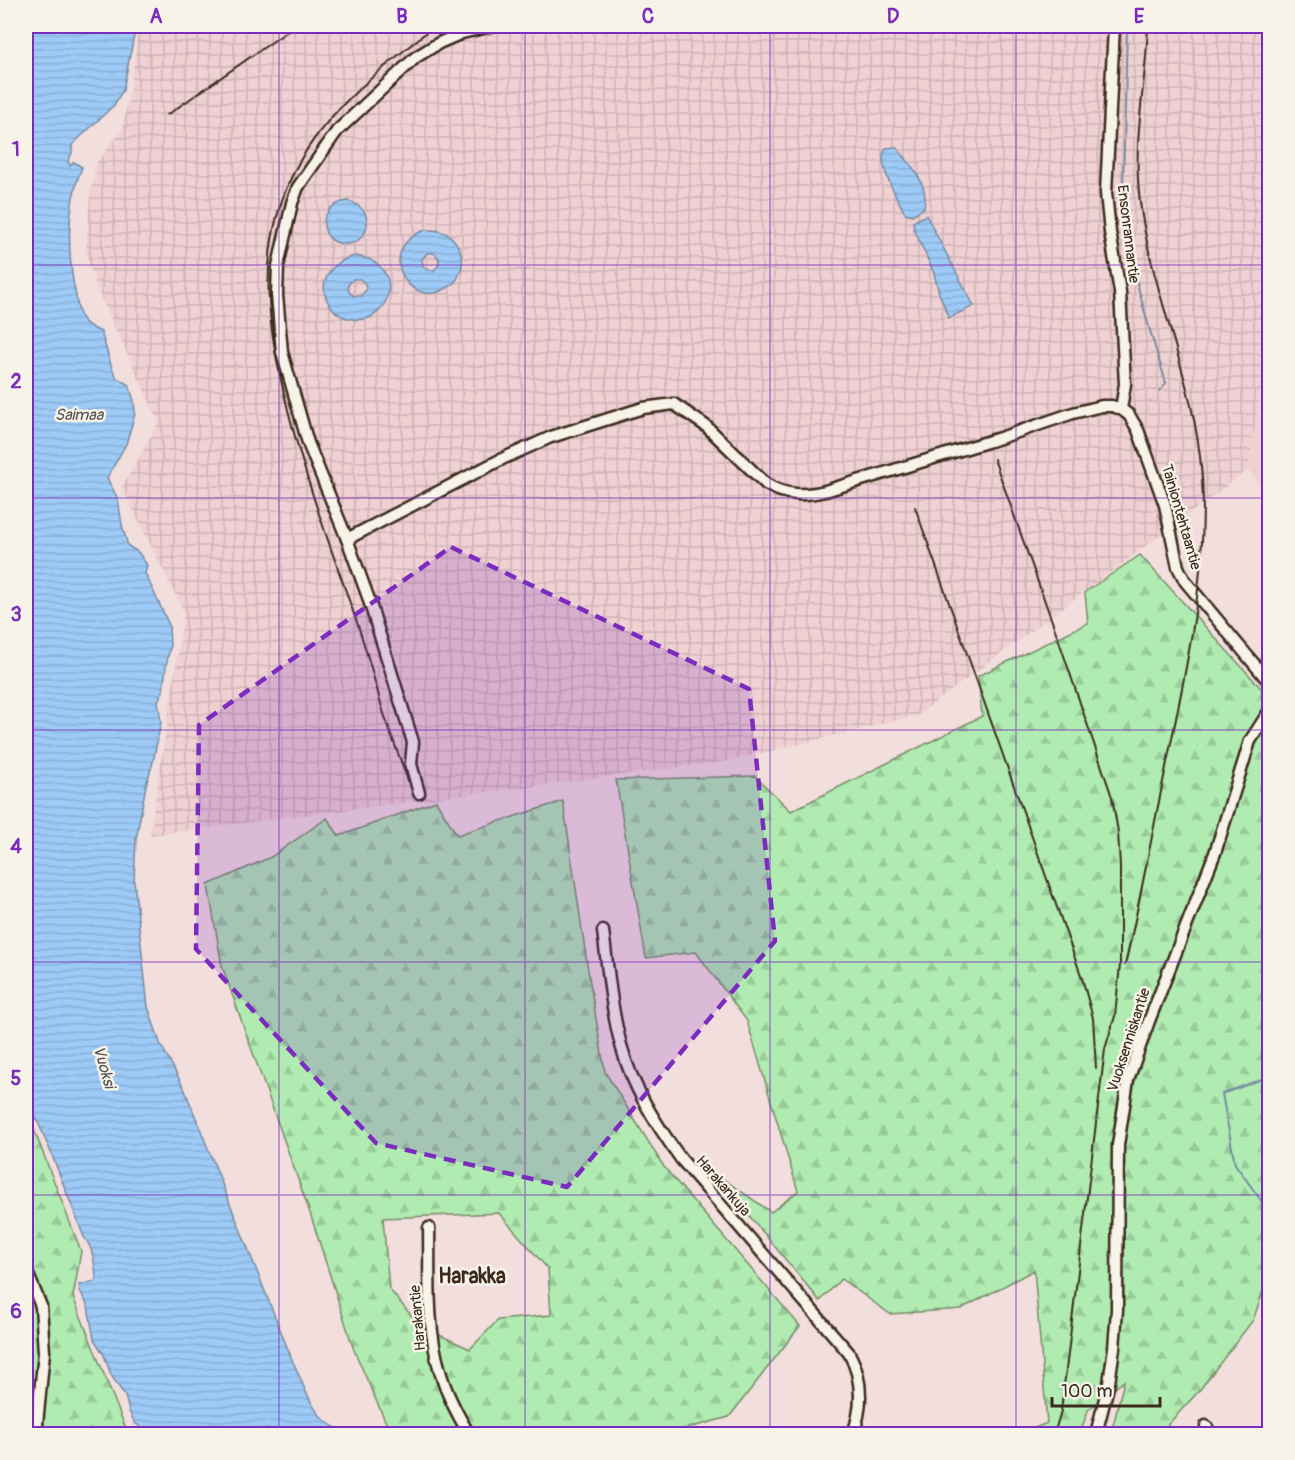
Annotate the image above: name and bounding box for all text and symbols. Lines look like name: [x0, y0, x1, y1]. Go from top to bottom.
text: A: [150, 4, 163, 29]
text: B: [396, 4, 408, 29]
text: C: [642, 4, 654, 29]
text: D: [887, 4, 900, 29]
text: E: [1134, 4, 1145, 29]
text: 1: [12, 137, 20, 162]
street label: Ensonrannantie: [1113, 184, 1144, 285]
text: 2: [10, 369, 22, 394]
water label: Saimaa: [55, 405, 105, 425]
street label: Tainiontehtaantie: [1157, 462, 1205, 572]
text: 3: [10, 602, 22, 627]
text: 4: [10, 834, 22, 859]
street label: Vuoksenniskantie: [1103, 985, 1155, 1094]
water label: Vuoksi: [88, 1044, 120, 1092]
text: 5: [11, 1066, 22, 1091]
street label: Harakankuja: [691, 1152, 755, 1220]
district label: Harakka: [438, 1263, 506, 1290]
street label: Harakantie: [406, 1284, 430, 1352]
text: 6: [10, 1299, 22, 1324]
scale bar: [1052, 1370, 1160, 1408]
text: 100 m: [1061, 1380, 1113, 1403]

